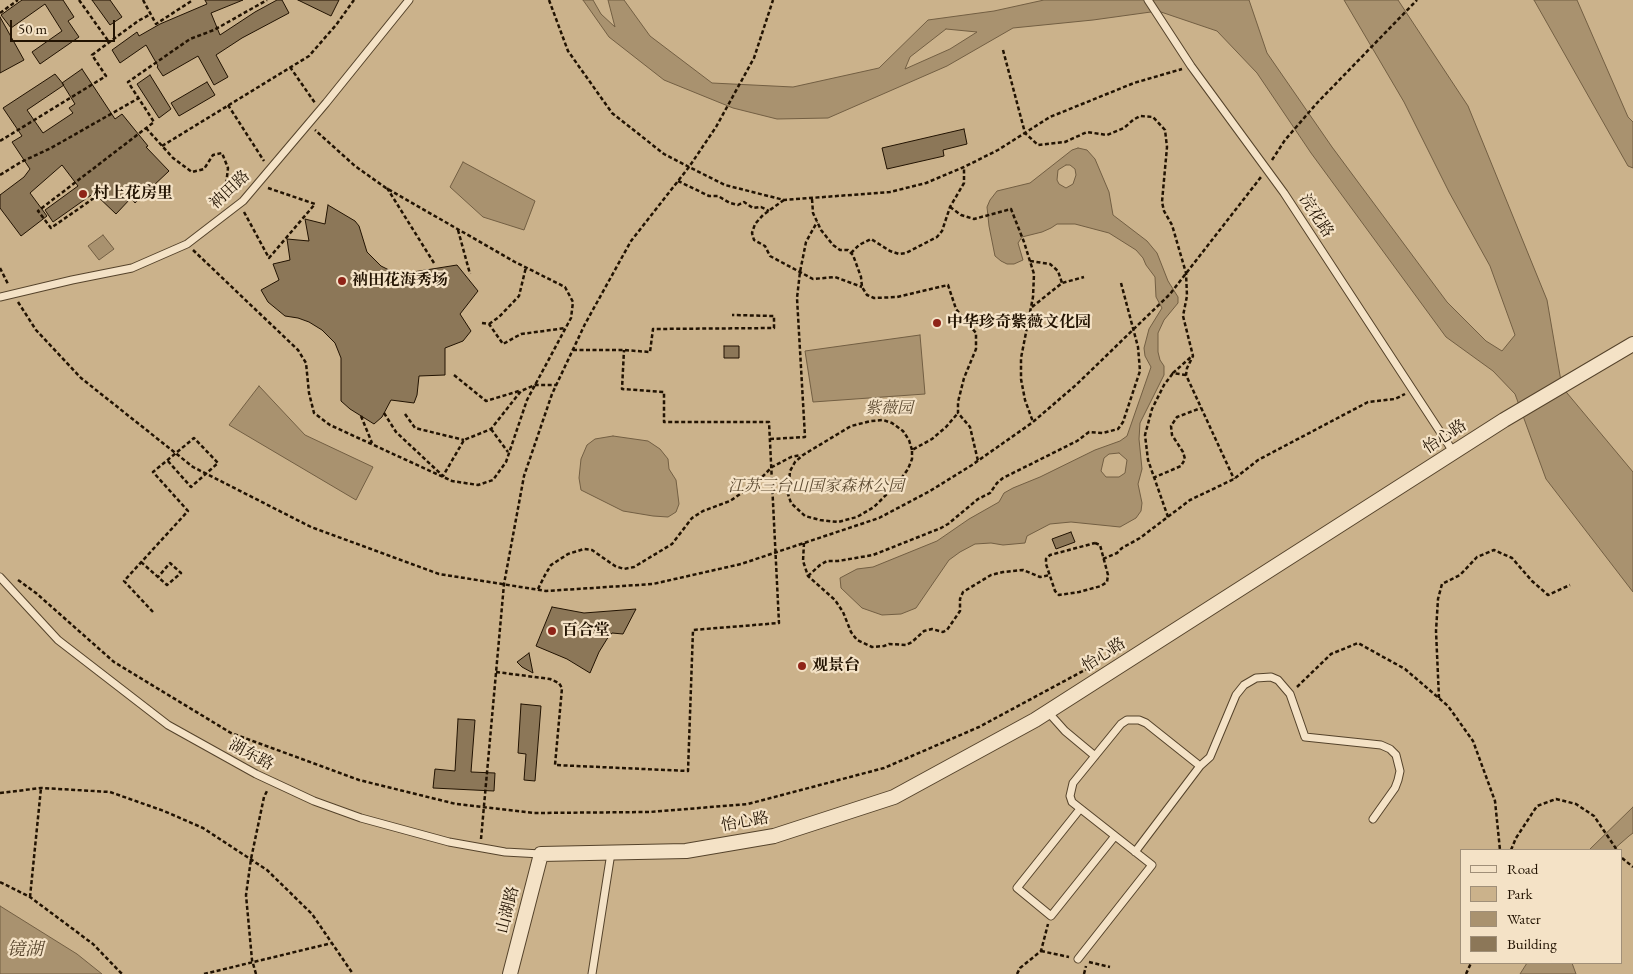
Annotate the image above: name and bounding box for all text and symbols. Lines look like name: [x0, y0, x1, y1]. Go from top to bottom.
scale bar: [12, 10, 118, 42]
text: 50 m: [18, 19, 47, 38]
street label: 衲田路: [206, 167, 254, 213]
place label: 村上花房里: [93, 184, 173, 204]
marker: 村上花房里: [77, 188, 89, 200]
street label: 浣花路: [1295, 191, 1337, 241]
place label: 衲田花海秀场: [352, 271, 448, 291]
marker: 衲田花海秀场: [336, 275, 348, 287]
place label: 中华珍奇紫薇文化园: [947, 313, 1091, 333]
marker: 中华珍奇紫薇文化园: [931, 317, 943, 329]
park label: 紫薇园: [865, 399, 913, 419]
street label: 怡心路: [1420, 416, 1470, 458]
park label: 江苏三台山国家森林公园: [728, 477, 904, 497]
place label: 百合堂: [562, 621, 610, 641]
marker: 百合堂: [546, 625, 558, 637]
street label: 怡心路: [1079, 634, 1129, 676]
place label: 观景台: [812, 656, 860, 676]
marker: 观景台: [796, 660, 808, 672]
street label: 湖东路: [225, 735, 277, 775]
street label: 怡心路: [720, 808, 770, 836]
legend: [1460, 849, 1623, 964]
text: Road: [1507, 859, 1538, 878]
street label: 山湖路: [493, 884, 523, 936]
text: Park: [1507, 884, 1533, 903]
text: Water: [1507, 909, 1541, 928]
text: Building: [1507, 934, 1557, 953]
water label: 镜湖: [7, 939, 43, 961]

